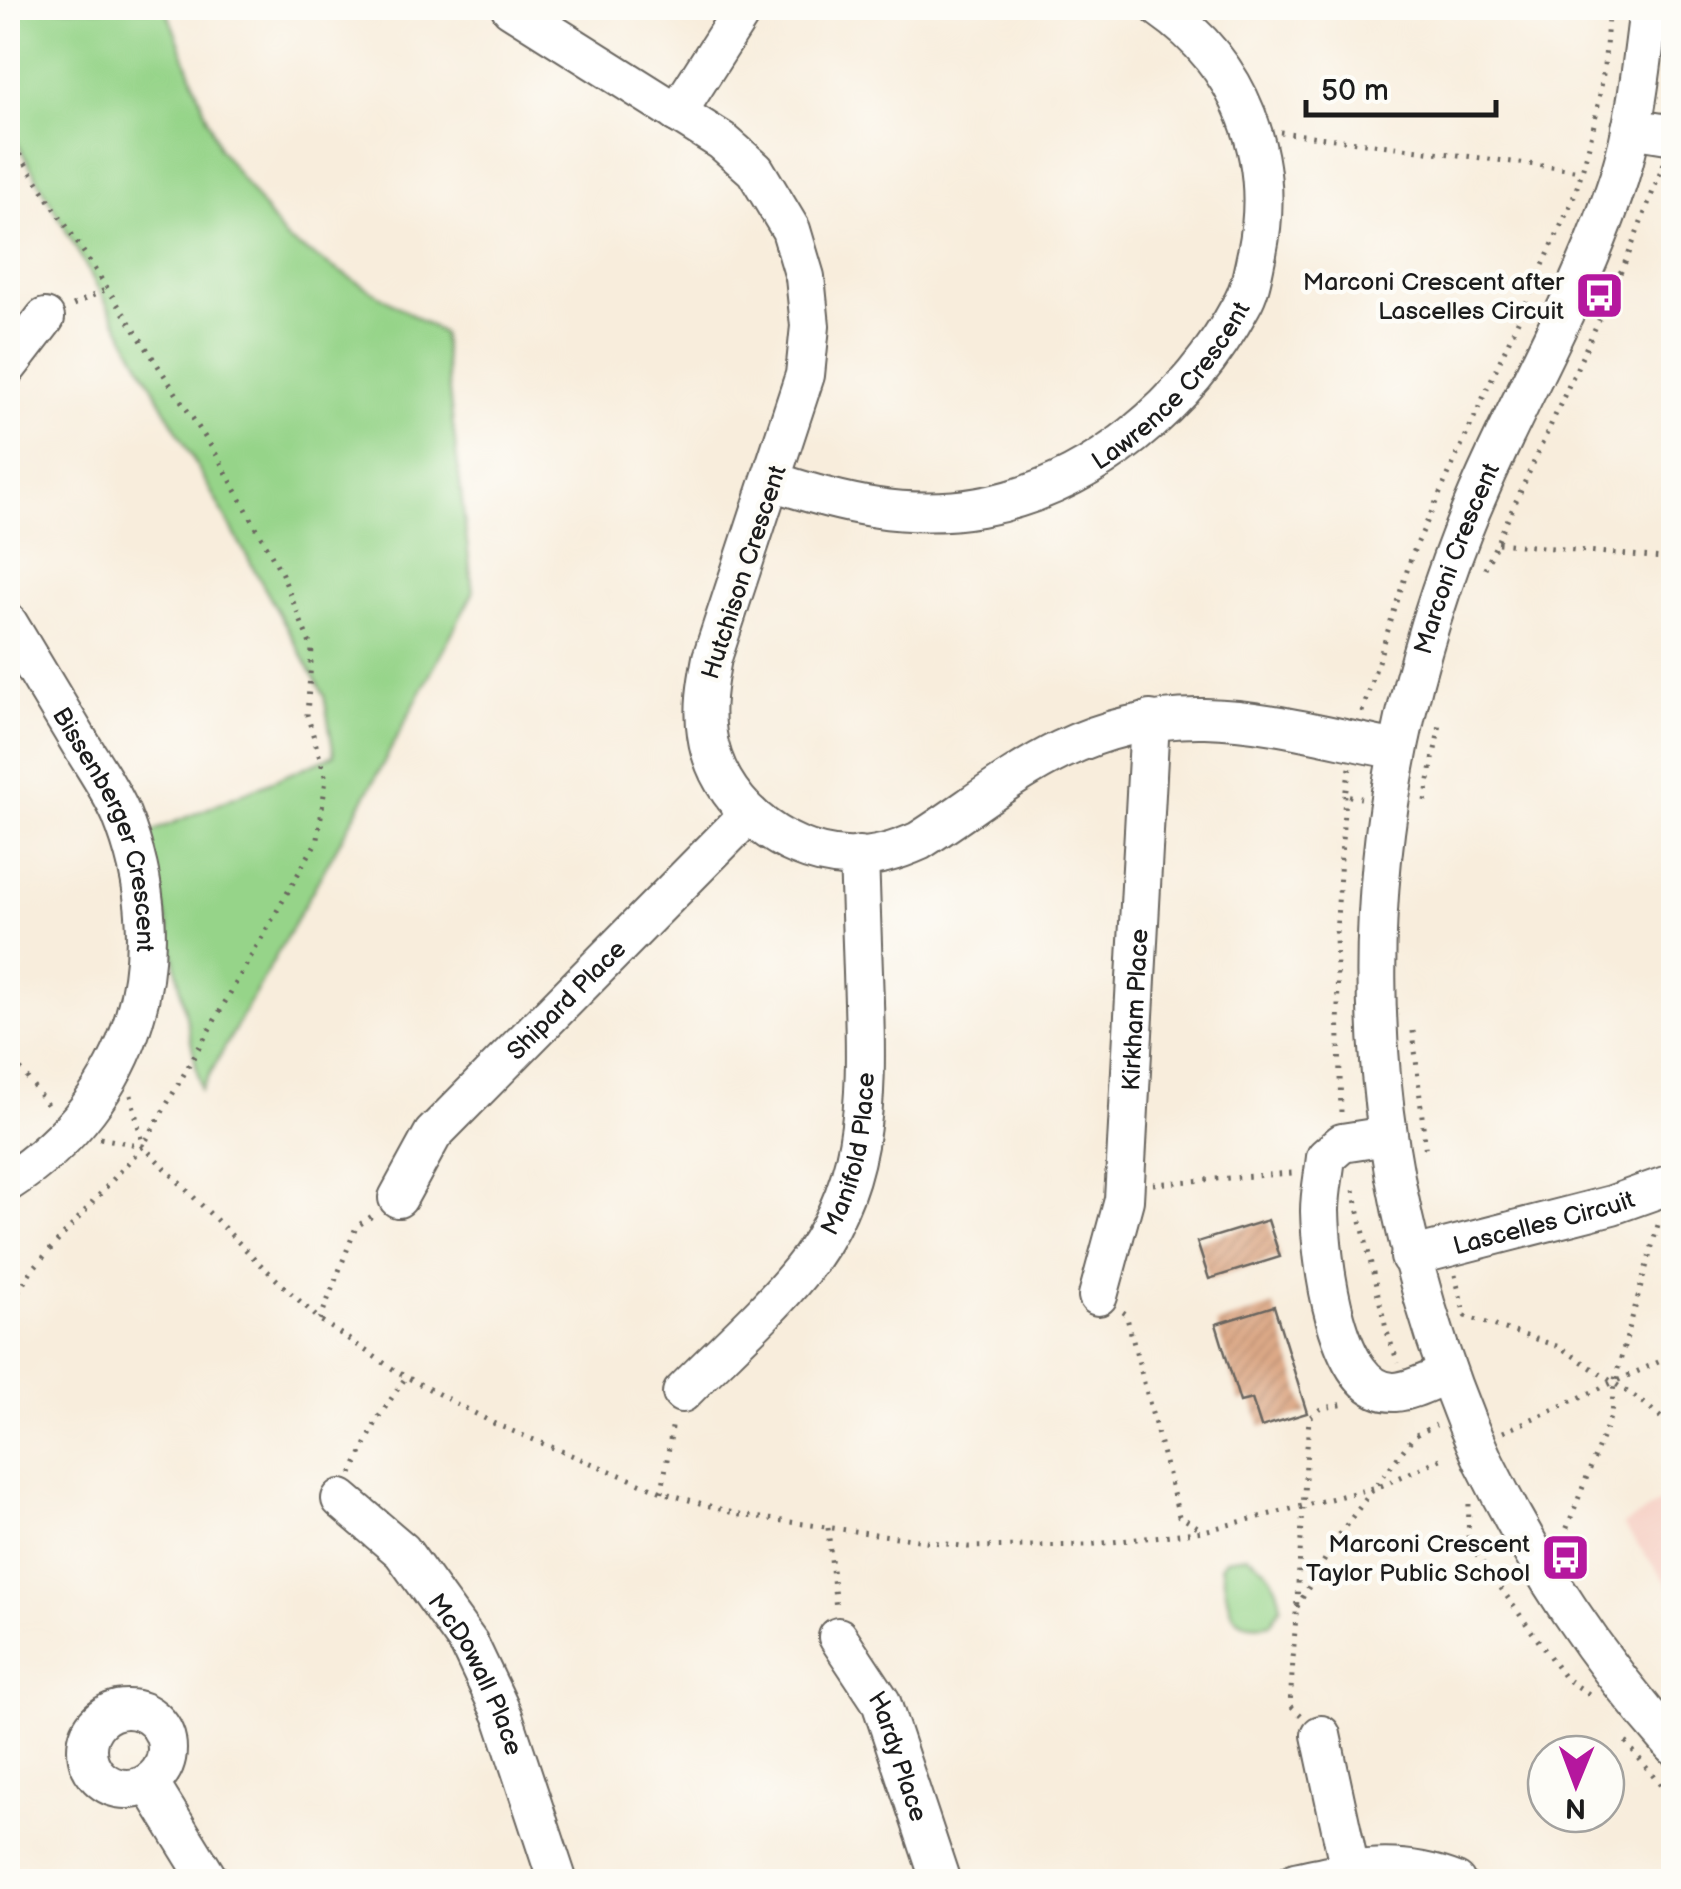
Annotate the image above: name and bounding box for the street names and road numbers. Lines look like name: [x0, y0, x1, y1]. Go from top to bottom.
street label: Lawrence Crescent: [1086, 296, 1257, 477]
street label: Marconi Crescent: [1408, 458, 1507, 658]
street label: Hutchison Crescent: [695, 461, 794, 683]
street label: Bissenberger Crescent: [45, 702, 160, 953]
street label: Kirkham Place: [1116, 928, 1156, 1092]
street label: Shipard Place: [501, 934, 633, 1067]
street label: Manifold Place: [815, 1072, 882, 1241]
street label: Lascelles Circuit: [1450, 1184, 1639, 1262]
street label: McDowall Place: [421, 1588, 529, 1760]
street label: Hardy Place: [861, 1685, 934, 1826]

